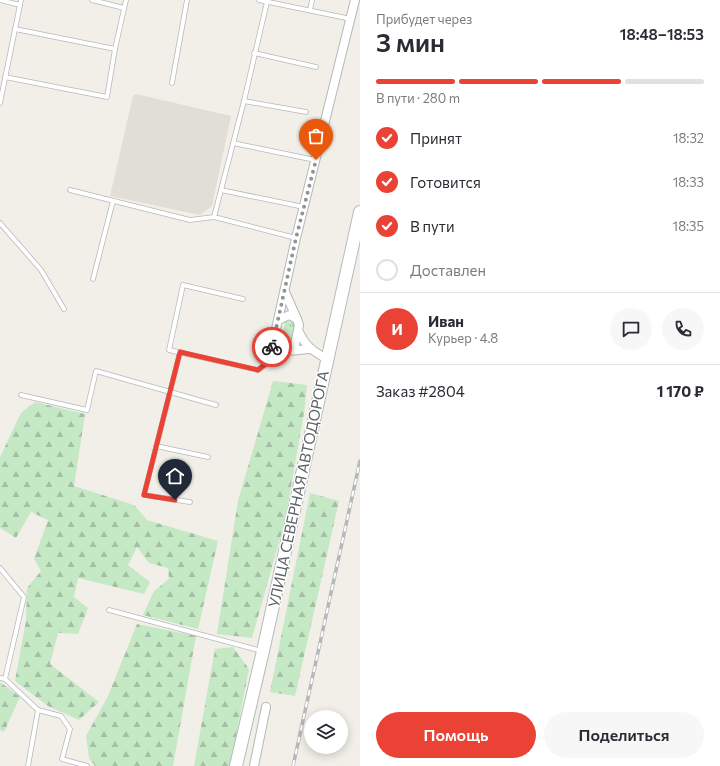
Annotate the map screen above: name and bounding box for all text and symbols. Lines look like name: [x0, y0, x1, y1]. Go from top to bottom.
text: Прибудет через: [376, 11, 472, 27]
text: 18:48–18:53: [620, 25, 704, 43]
text: 3 мин: [376, 26, 445, 57]
text: В пути · 280 m: [376, 90, 460, 106]
pin: [299, 119, 333, 160]
icon: bag: [305, 125, 327, 147]
icon: check: [376, 127, 398, 149]
text: Принят: [410, 129, 462, 147]
text: 18:32: [673, 130, 704, 146]
icon: check: [376, 171, 398, 193]
text: Готовится: [410, 173, 481, 191]
text: 18:33: [673, 174, 704, 190]
icon: check: [376, 215, 398, 237]
text: В пути: [410, 217, 455, 235]
text: 18:35: [673, 218, 704, 234]
text: Доставлен: [410, 261, 486, 279]
button: chat: [610, 308, 652, 350]
button: phone: [662, 308, 704, 350]
text: Иван: [428, 312, 464, 330]
text: И: [391, 320, 403, 338]
courier: [252, 327, 292, 367]
text: Курьер · 4.8: [428, 330, 498, 346]
icon: bike: [261, 336, 283, 358]
street label: УЛИЦА СЕВЕРНАЯ АВТОДОРОГА: [264, 369, 332, 609]
text: Заказ #2804: [376, 382, 465, 400]
text: 1 170 ₽: [657, 382, 704, 400]
pin: [158, 459, 192, 500]
icon: home: [164, 465, 186, 487]
map controls: [304, 710, 348, 754]
button: layers: [304, 710, 348, 754]
button: Помощь: [376, 712, 536, 758]
button: Поделиться: [544, 712, 704, 758]

